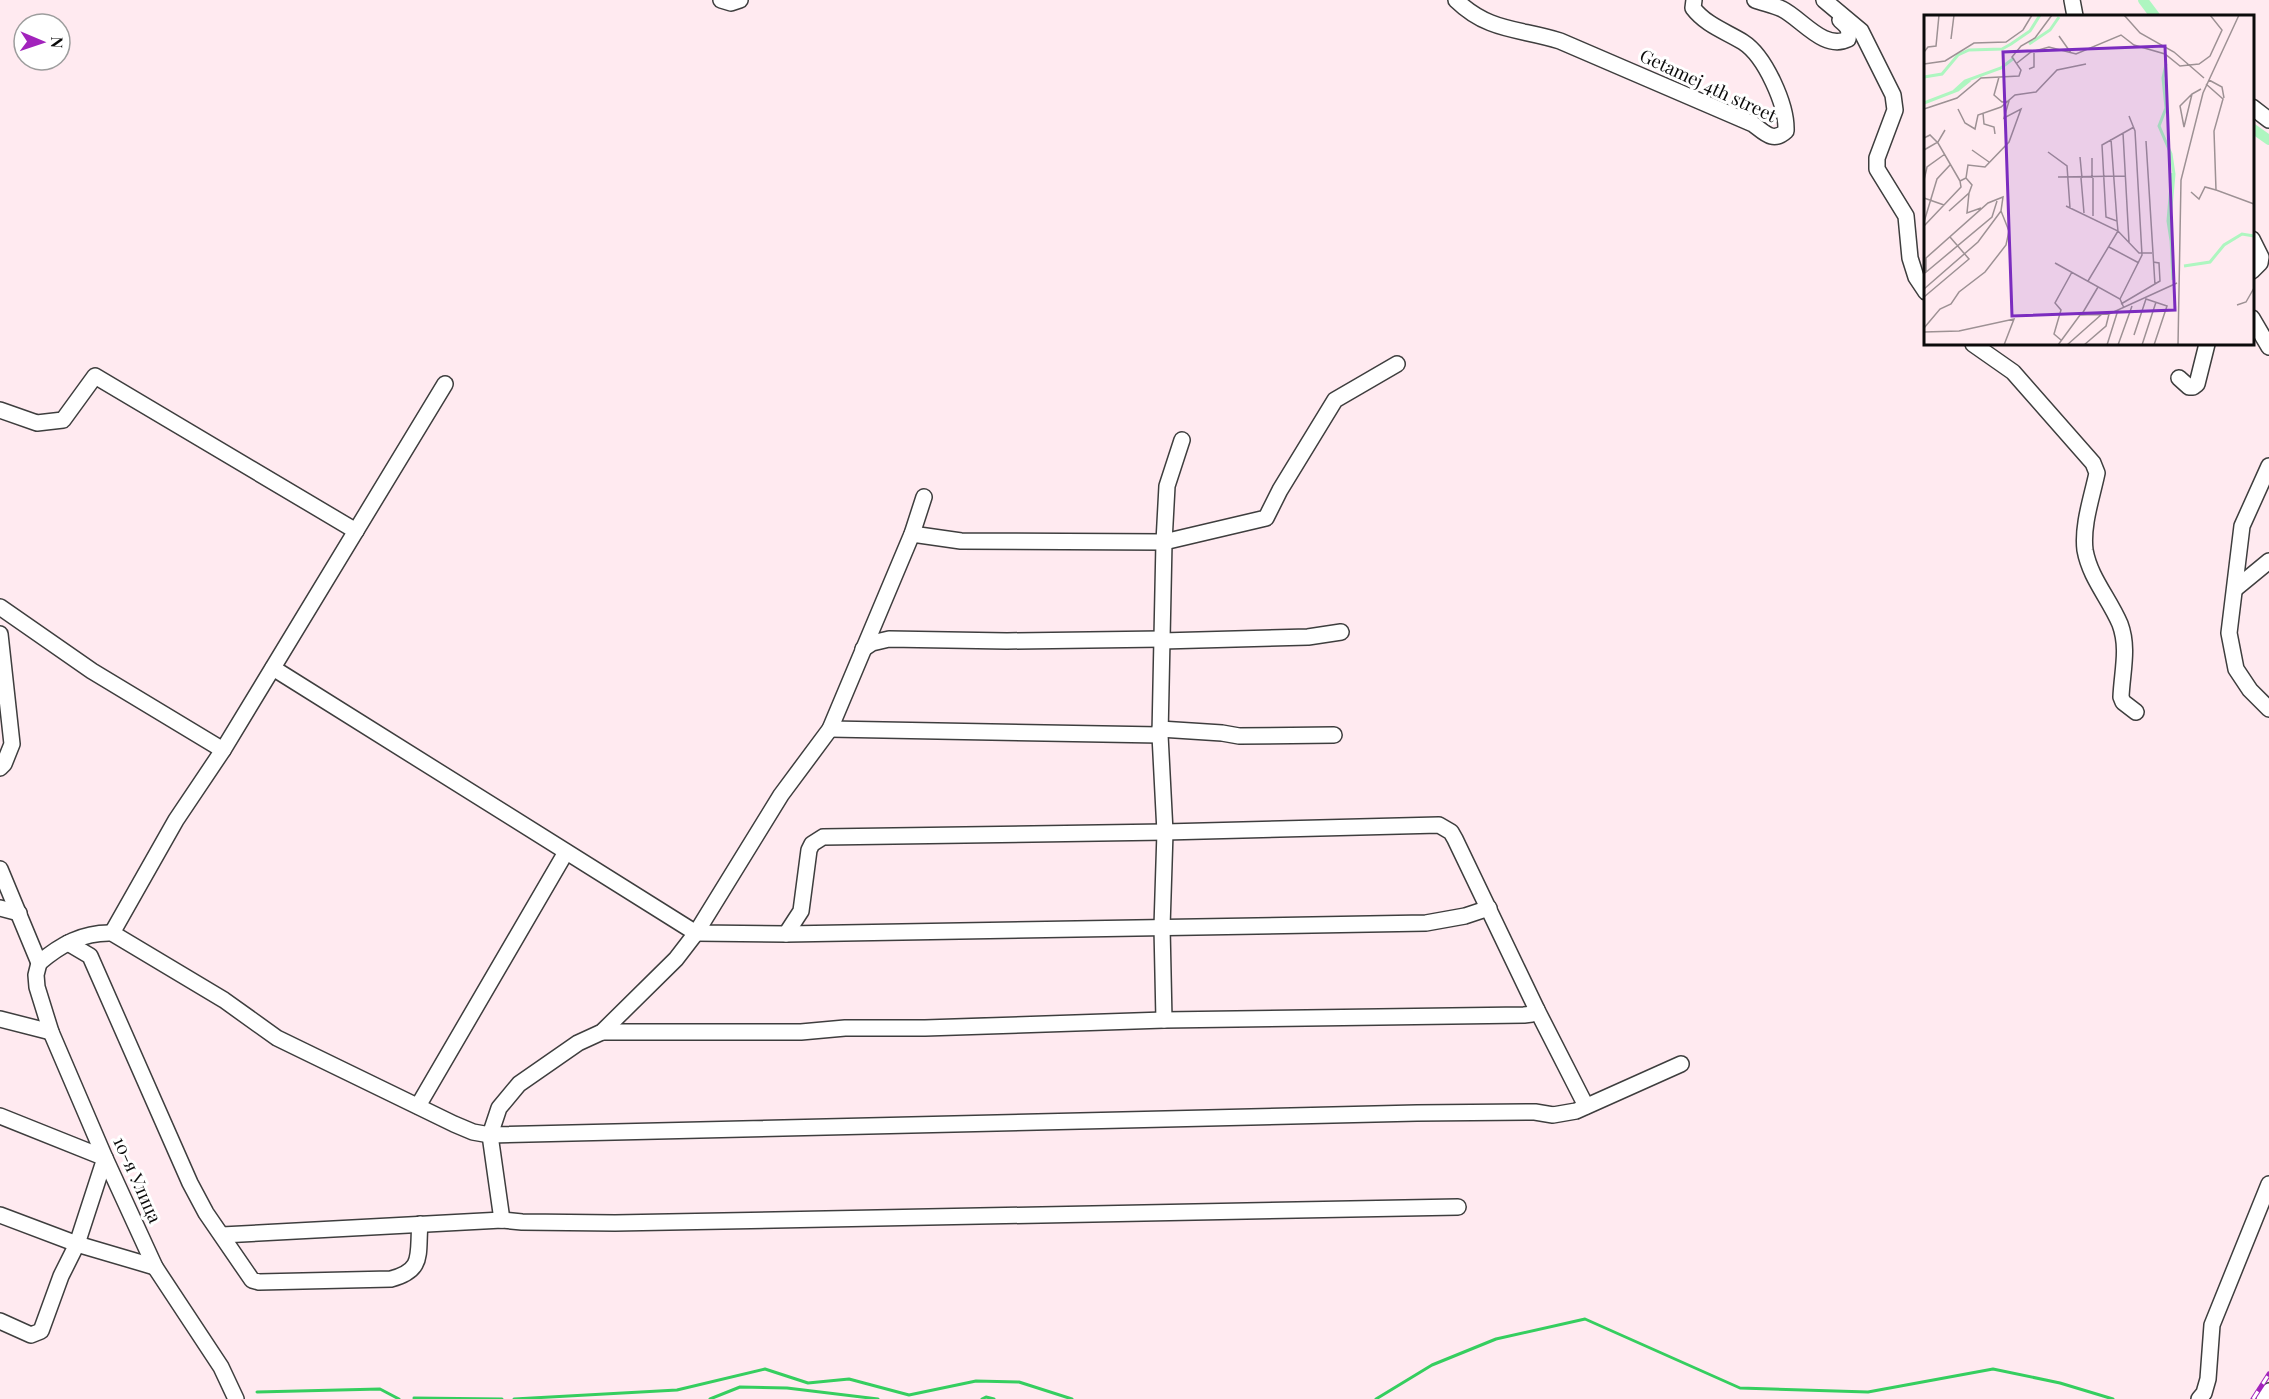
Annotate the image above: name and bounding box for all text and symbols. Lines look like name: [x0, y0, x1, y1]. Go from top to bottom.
north arrow: [12, 12, 72, 72]
inset map: [1924, 15, 2254, 345]
text: N: [47, 36, 68, 49]
street label: Getamej 4th street: [1636, 43, 1781, 128]
street label: 10-я Улица: [108, 1133, 168, 1227]

